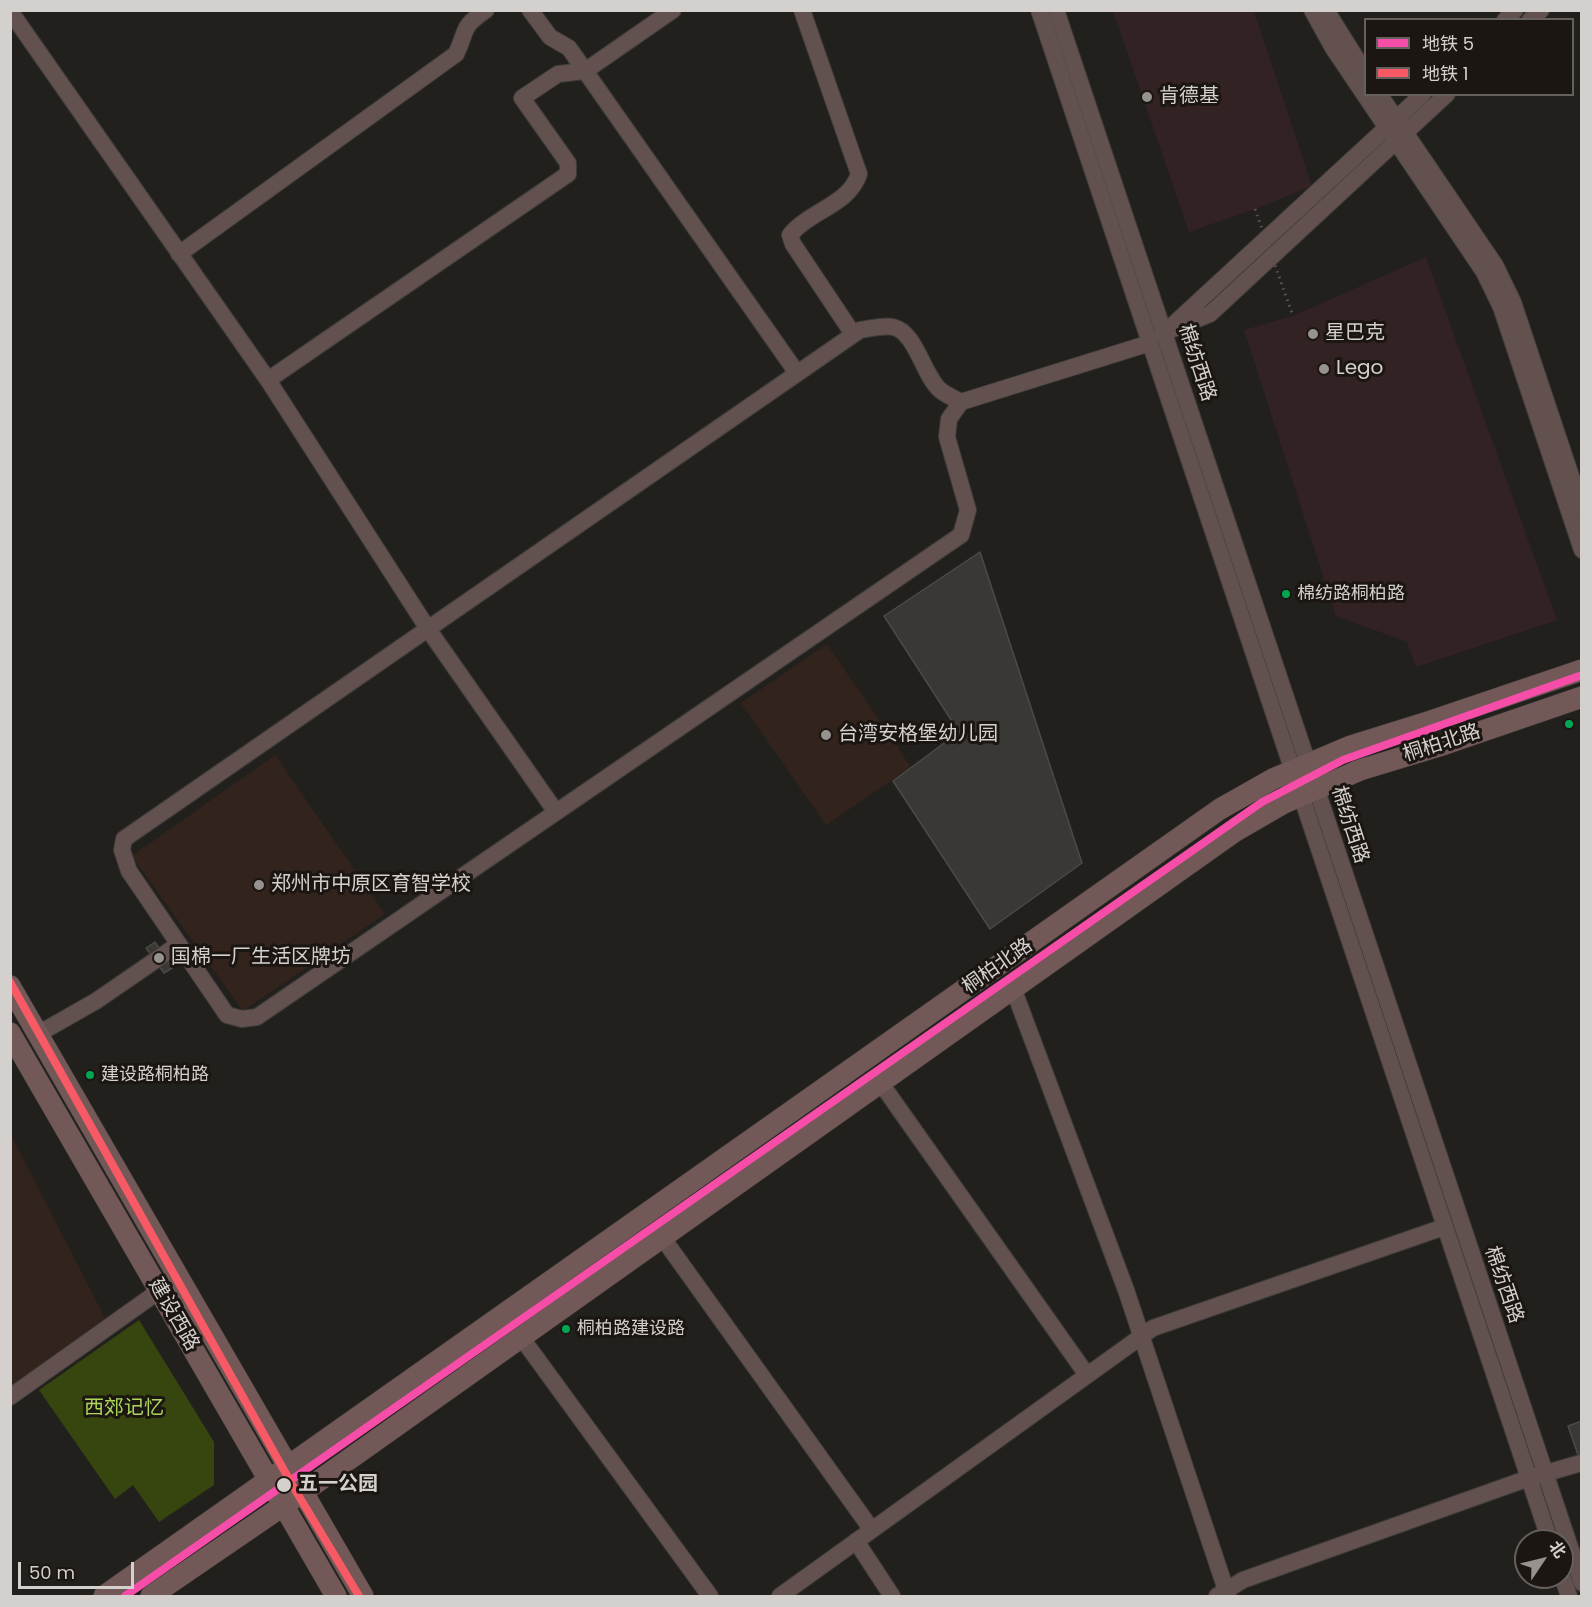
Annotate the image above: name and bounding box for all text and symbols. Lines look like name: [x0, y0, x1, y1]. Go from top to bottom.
legend: [1364, 18, 1574, 96]
text: 地铁 5: [1422, 31, 1474, 56]
text: 地铁 1: [1422, 61, 1469, 86]
place label: 肯德基: [1159, 85, 1219, 109]
marker: 肯德基: [1140, 90, 1154, 104]
street label: 棉纺西路: [1172, 321, 1220, 405]
place label: 星巴克: [1325, 322, 1385, 346]
marker: 星巴克: [1306, 327, 1320, 341]
place label: Lego: [1336, 357, 1383, 381]
marker: Lego: [1317, 362, 1331, 376]
place label: 棉纺路桐柏路: [1297, 583, 1405, 605]
marker: 棉纺路桐柏路: [1280, 588, 1292, 600]
unlabelled marker: [1563, 718, 1575, 730]
street label: 桐柏北路: [1400, 720, 1484, 768]
place label: 台湾安格堡幼儿园: [838, 723, 998, 747]
marker: 台湾安格堡幼儿园: [819, 728, 833, 742]
street label: 棉纺西路: [1325, 783, 1373, 867]
place label: 郑州市中原区育智学校: [271, 873, 471, 897]
marker: 郑州市中原区育智学校: [252, 878, 266, 892]
street label: 桐柏北路: [958, 934, 1038, 1000]
place label: 国棉一厂生活区牌坊: [171, 946, 351, 970]
marker: 国棉一厂生活区牌坊: [152, 951, 166, 965]
place label: 建设路桐柏路: [101, 1064, 209, 1086]
marker: 建设路桐柏路: [84, 1069, 96, 1081]
street label: 棉纺西路: [1479, 1243, 1527, 1327]
street label: 建设西路: [143, 1274, 203, 1356]
place label: 桐柏路建设路: [577, 1318, 685, 1340]
marker: 桐柏路建设路: [560, 1323, 572, 1335]
park label: 西郊记忆: [84, 1397, 164, 1421]
place label: 五一公园: [298, 1473, 378, 1497]
marker: 五一公园: [275, 1476, 293, 1494]
north arrow: [1514, 1529, 1574, 1589]
text: 北: [1543, 1536, 1572, 1563]
scale bar: [21, 1550, 136, 1588]
text: 50 m: [29, 1560, 75, 1585]

